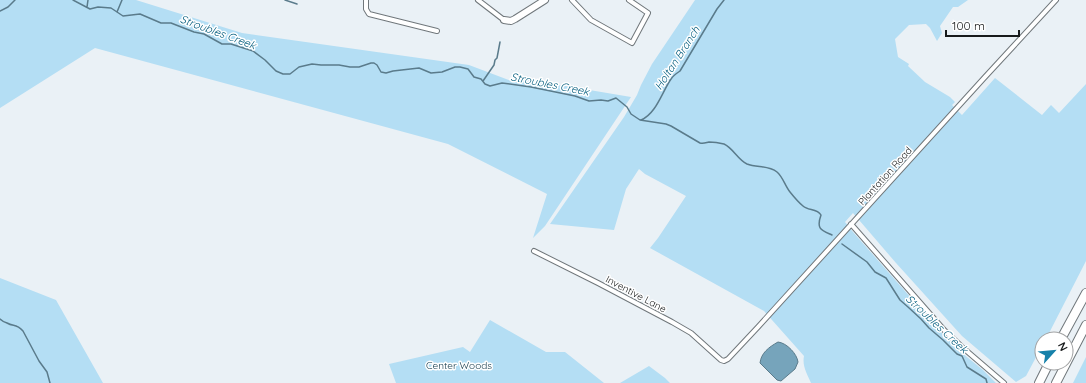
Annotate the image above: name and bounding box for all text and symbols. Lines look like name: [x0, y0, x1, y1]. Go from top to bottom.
water label: Stroubles Creek: [178, 12, 259, 53]
scale bar: [946, 12, 1019, 38]
text: 100 m: [952, 18, 985, 33]
water label: Holtan Branch: [651, 23, 703, 92]
water label: Stroubles Creek: [510, 70, 592, 99]
street label: Plantation Road: [855, 144, 915, 208]
street label: Inventive Lane: [603, 273, 669, 316]
water label: Stroubles Creek: [903, 292, 972, 357]
north arrow: [1034, 331, 1074, 371]
text: N: [1055, 340, 1071, 353]
park label: Center Woods: [426, 359, 492, 372]

